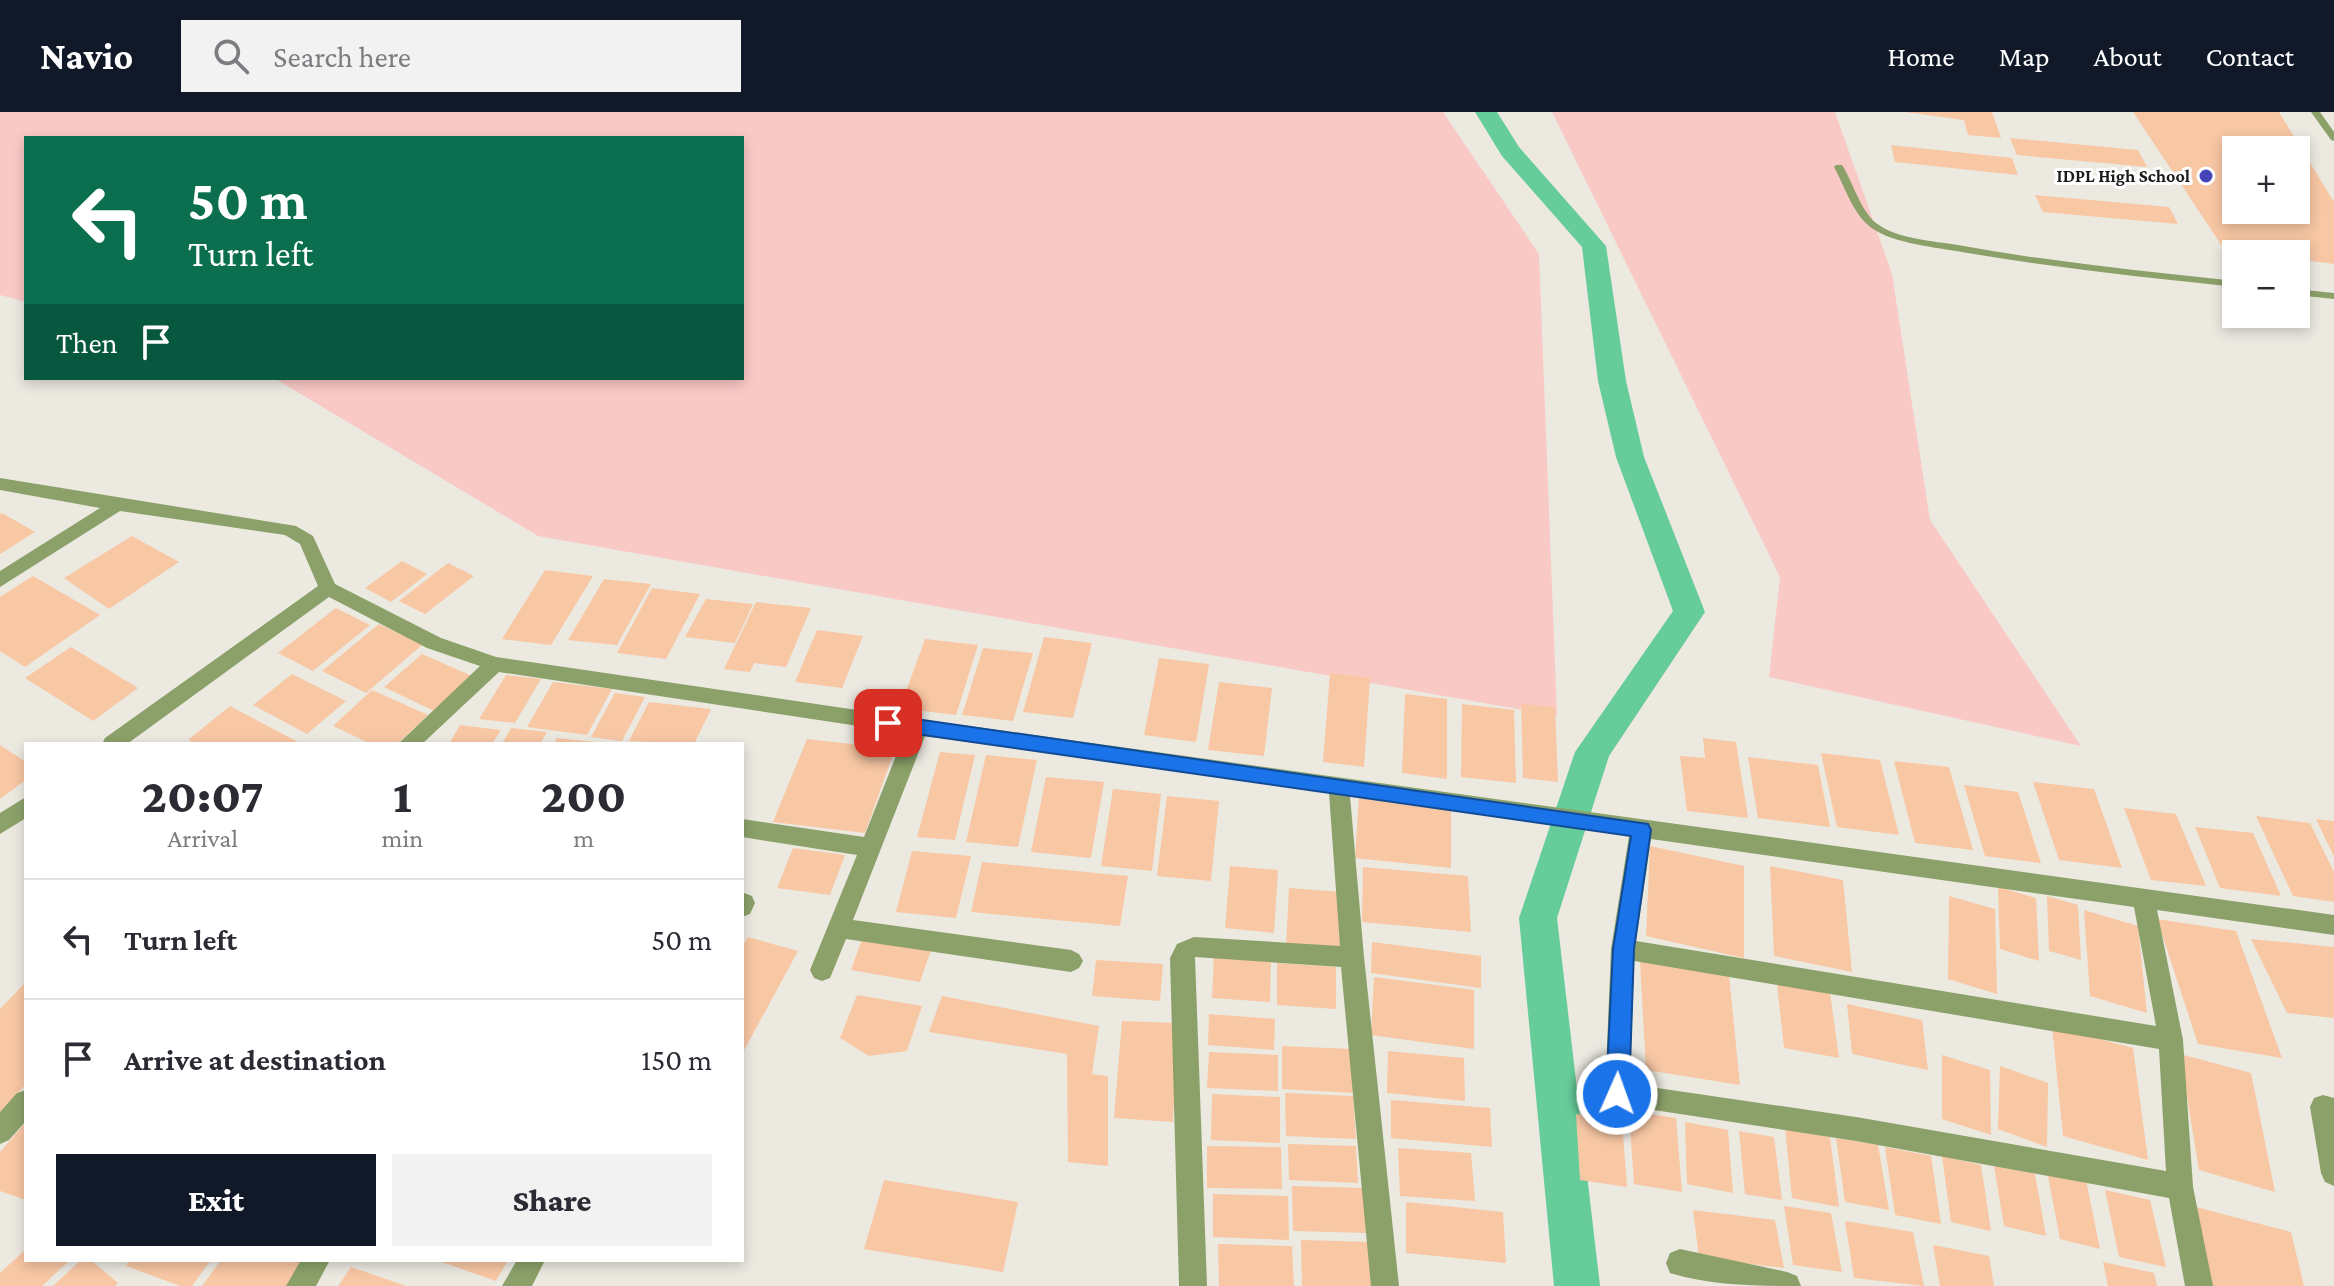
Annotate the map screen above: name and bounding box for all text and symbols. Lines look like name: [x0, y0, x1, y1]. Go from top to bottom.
search box: [181, 20, 741, 92]
icon: search: [209, 34, 253, 78]
text: Navio: [40, 35, 133, 77]
text: Search here: [273, 40, 411, 73]
text: Home: [1888, 41, 1955, 72]
text: Map: [1999, 41, 2050, 72]
text: About: [2094, 41, 2162, 72]
text: Contact: [2206, 41, 2294, 72]
map controls: [2222, 136, 2310, 328]
button: +: [2222, 136, 2310, 224]
place label: IDPL High School: [2057, 166, 2190, 186]
marker: IDPL High School: [2197, 167, 2215, 185]
icon: left: [56, 168, 160, 272]
text: 50 m: [188, 169, 308, 231]
text: Turn left: [188, 234, 313, 274]
button: −: [2222, 240, 2310, 328]
icon: arrive: [134, 320, 178, 364]
text: Then: [56, 326, 118, 359]
pin: [854, 689, 922, 757]
icon: arrive: [866, 701, 910, 745]
text: 20:07: [142, 769, 264, 822]
text: 1: [393, 769, 412, 822]
text: 200: [541, 769, 626, 822]
text: Arrival: [167, 824, 238, 853]
text: min: [382, 824, 423, 853]
text: m: [573, 824, 594, 853]
icon: left: [56, 917, 100, 961]
text: Turn left: [124, 923, 237, 956]
text: 50 m: [651, 923, 712, 956]
icon: arrive: [56, 1037, 100, 1081]
text: Arrive at destination: [124, 1043, 386, 1076]
text: 150 m: [641, 1043, 712, 1076]
position arrow: [1575, 1052, 1659, 1136]
button: Exit: [56, 1154, 376, 1246]
button: Share: [392, 1154, 712, 1246]

